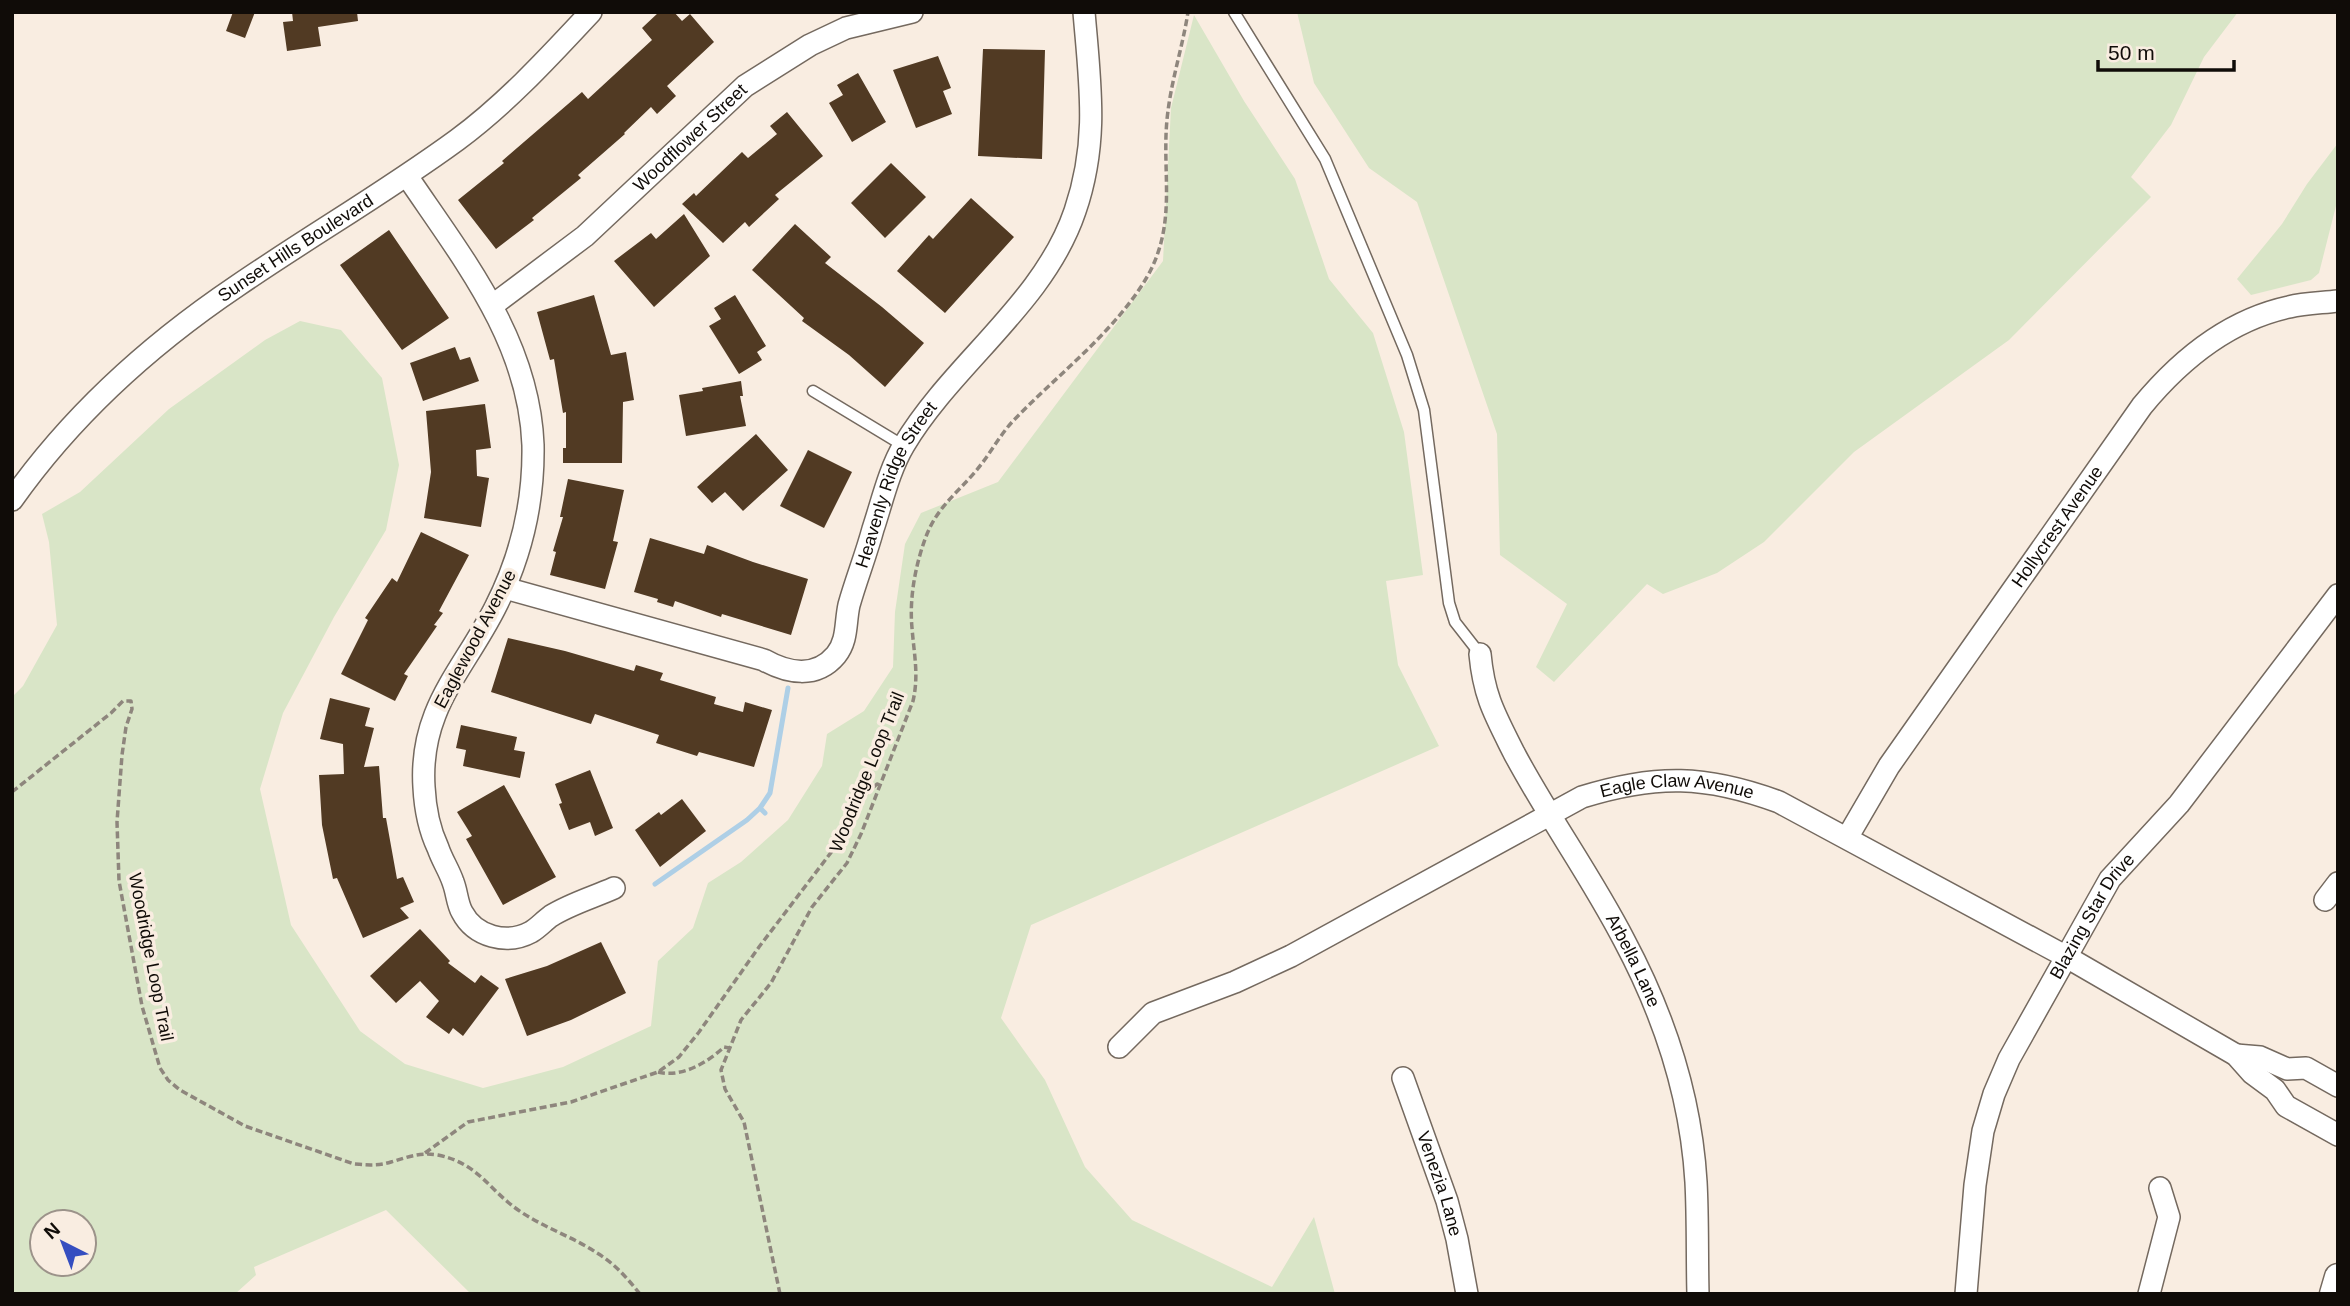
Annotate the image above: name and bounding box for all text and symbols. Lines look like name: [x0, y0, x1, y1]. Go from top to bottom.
scale bar: [2098, 28, 2234, 72]
text: 50 m: [2108, 41, 2155, 64]
street label: Woodflower Street: [629, 80, 751, 195]
street label: Sunset Hills Boulevard: [214, 190, 377, 306]
street label: Heavenly Ridge Street: [852, 398, 941, 570]
street label: Hollycrest Avenue: [2008, 462, 2107, 591]
street label: Eaglewood Avenue: [430, 566, 520, 712]
street label: Woodridge Loop Trail: [826, 689, 908, 855]
street label: Eagle Claw Avenue: [1598, 771, 1756, 803]
street label: Blazing Star Drive: [2046, 849, 2138, 983]
street label: Woodridge Loop Trail: [125, 871, 177, 1043]
street label: Arbella Lane: [1602, 910, 1664, 1010]
street label: Venezia Lane: [1413, 1129, 1466, 1238]
north arrow: [28, 1208, 98, 1278]
text: N: [40, 1218, 64, 1243]

